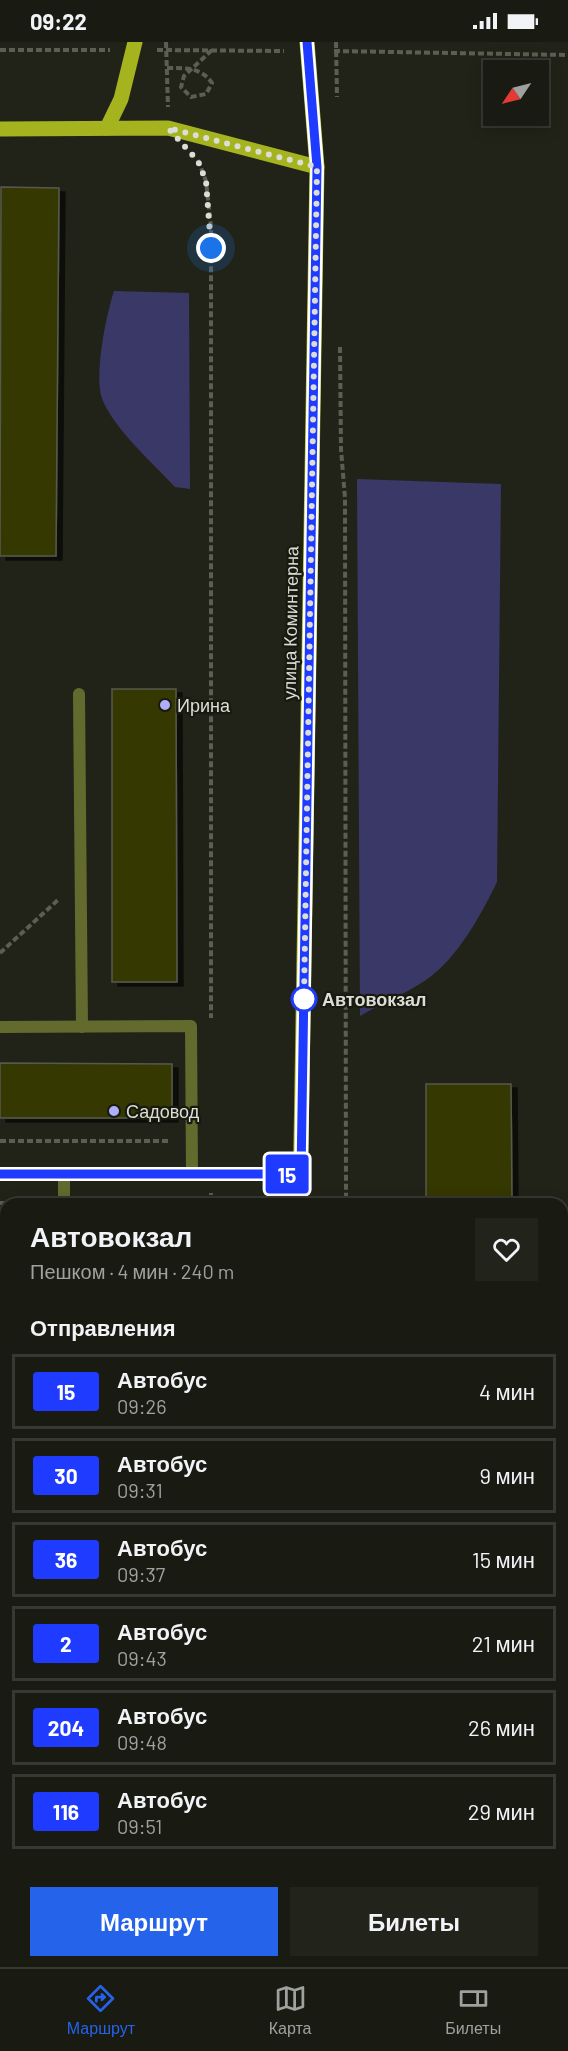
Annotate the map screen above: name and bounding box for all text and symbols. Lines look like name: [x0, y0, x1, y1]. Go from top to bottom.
text: 09:22: [30, 8, 87, 34]
north arrow: [483, 60, 549, 126]
map controls: [483, 60, 549, 126]
your location: [196, 233, 226, 263]
street label: улица Коминтерна: [278, 545, 302, 700]
place label: Ирина: [177, 694, 231, 716]
marker: Ирина: [158, 698, 172, 712]
marker: Автовокзал: [291, 986, 317, 1012]
place label: Автовокзал: [322, 988, 426, 1010]
place label: Садовод: [126, 1100, 200, 1122]
marker: Садовод: [107, 1104, 121, 1118]
line badge: 15: [260, 1154, 314, 1194]
text: 15: [278, 1162, 296, 1187]
button: heart: [475, 1218, 538, 1281]
text: Автовокзал: [30, 1219, 192, 1253]
text: Пешком · 4 мин · 240 m: [30, 1259, 234, 1283]
text: Отправления: [30, 1314, 176, 1340]
text: Автобус: [117, 1366, 207, 1392]
text: 4 мин: [479, 1378, 535, 1404]
text: 15: [57, 1379, 75, 1404]
text: 09:26: [117, 1394, 167, 1418]
text: Автобус: [117, 1450, 207, 1476]
text: 9 мин: [480, 1462, 535, 1488]
text: 30: [54, 1463, 78, 1488]
text: 09:31: [117, 1478, 163, 1502]
text: Автобус: [117, 1534, 207, 1560]
text: 15 мин: [472, 1546, 535, 1572]
text: 36: [55, 1547, 77, 1572]
text: 09:37: [117, 1562, 165, 1586]
text: Автобус: [117, 1618, 207, 1644]
text: 21 мин: [472, 1630, 535, 1656]
text: 2: [60, 1631, 72, 1656]
text: 09:43: [117, 1646, 167, 1670]
text: Автобус: [117, 1702, 207, 1728]
text: 26 мин: [468, 1714, 535, 1740]
text: 204: [48, 1715, 84, 1740]
text: 09:48: [117, 1730, 167, 1754]
text: Автобус: [117, 1786, 207, 1812]
text: 29 мин: [468, 1798, 535, 1824]
text: 116: [53, 1799, 79, 1824]
text: 09:51: [117, 1814, 162, 1838]
button: Маршрут: [30, 1887, 278, 1956]
button: Билеты: [290, 1887, 538, 1956]
tab: Маршрут: [67, 1982, 135, 2038]
tab: Карта: [269, 1982, 312, 2038]
tab: Билеты: [445, 1982, 501, 2038]

